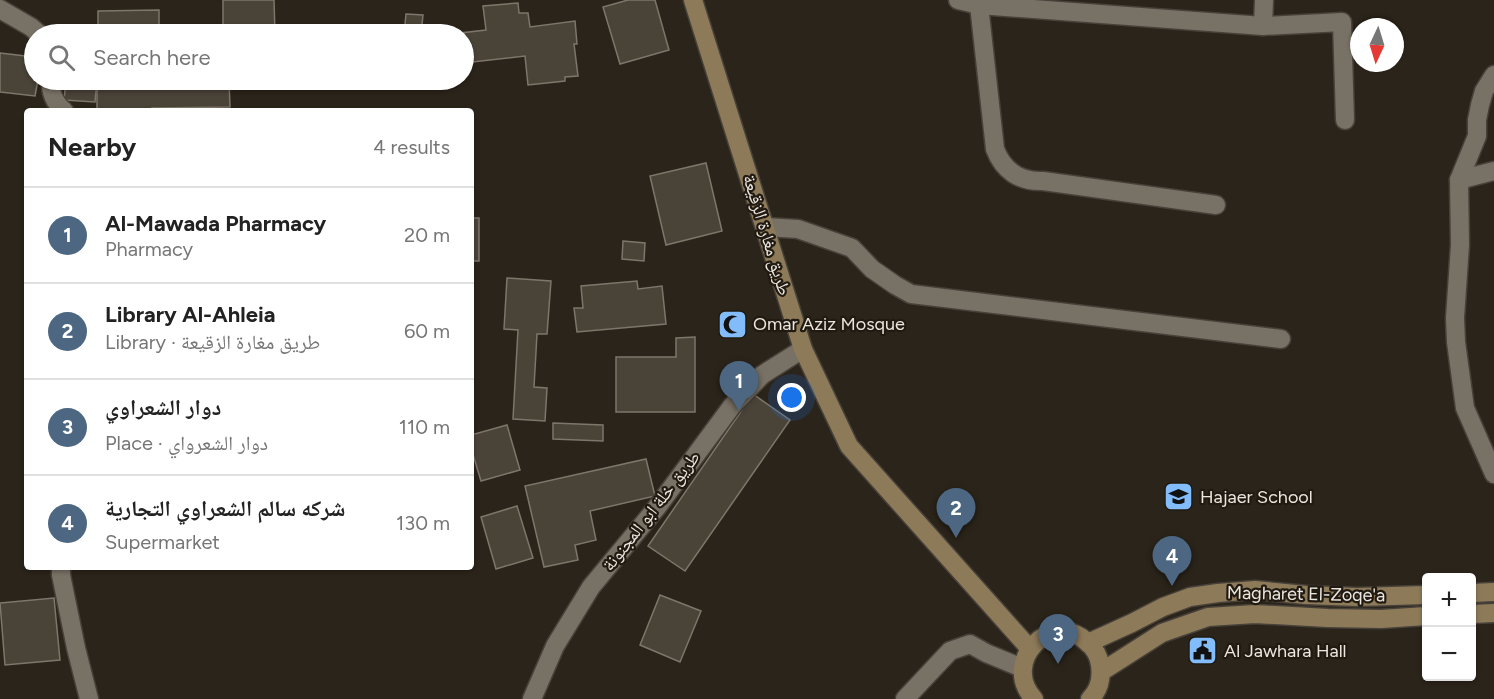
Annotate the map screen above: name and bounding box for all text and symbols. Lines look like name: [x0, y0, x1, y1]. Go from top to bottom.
north arrow: [1350, 18, 1404, 72]
search box: [24, 24, 474, 90]
icon: search: [45, 41, 78, 74]
text: Search here: [93, 44, 211, 71]
text: Nearby: [48, 131, 136, 163]
text: 4 results: [373, 135, 450, 159]
street label: طريق مغارة الزقيعة: [738, 172, 796, 298]
text: Al-Mawada Pharmacy: [105, 210, 326, 237]
text: 1: [63, 223, 72, 247]
text: 20 m: [404, 223, 450, 247]
text: Pharmacy: [105, 237, 193, 261]
text: Library Al-Ahleia: [105, 301, 275, 328]
mosque icon: Omar Aziz Mosque: [716, 308, 748, 340]
place label: Omar Aziz Mosque: [753, 313, 905, 335]
text: 2: [62, 319, 73, 343]
text: 60 m: [404, 319, 450, 343]
text: Library · طريق مغارة الزقيعة: [105, 330, 320, 354]
pin: 1: [720, 362, 758, 411]
your location: [777, 383, 806, 412]
text: دوار الشعراوي: [105, 394, 221, 421]
text: 3: [62, 415, 73, 439]
text: 110 m: [399, 415, 450, 439]
text: Place · دوار الشعرواي: [105, 431, 268, 455]
street label: طريق خلة ابو المجنونة: [597, 447, 705, 575]
school or university icon: Hajaer School: [1163, 481, 1195, 513]
place label: Hajaer School: [1200, 486, 1313, 508]
pin: 2: [936, 488, 976, 538]
text: شركه سالم الشعراوي التجارية: [105, 495, 345, 522]
text: 4: [61, 511, 74, 535]
text: 130 m: [396, 511, 450, 535]
text: Supermarket: [105, 530, 220, 554]
pin: 4: [1152, 536, 1192, 586]
map controls: [1422, 573, 1476, 681]
button: +: [1422, 573, 1476, 627]
street label: Magharet El-Zoqe'a: [1227, 582, 1385, 606]
pin: 3: [1038, 614, 1078, 664]
button: −: [1422, 627, 1476, 681]
public building icon: Al Jawhara Hall: [1187, 635, 1219, 667]
place label: Al Jawhara Hall: [1224, 640, 1347, 662]

